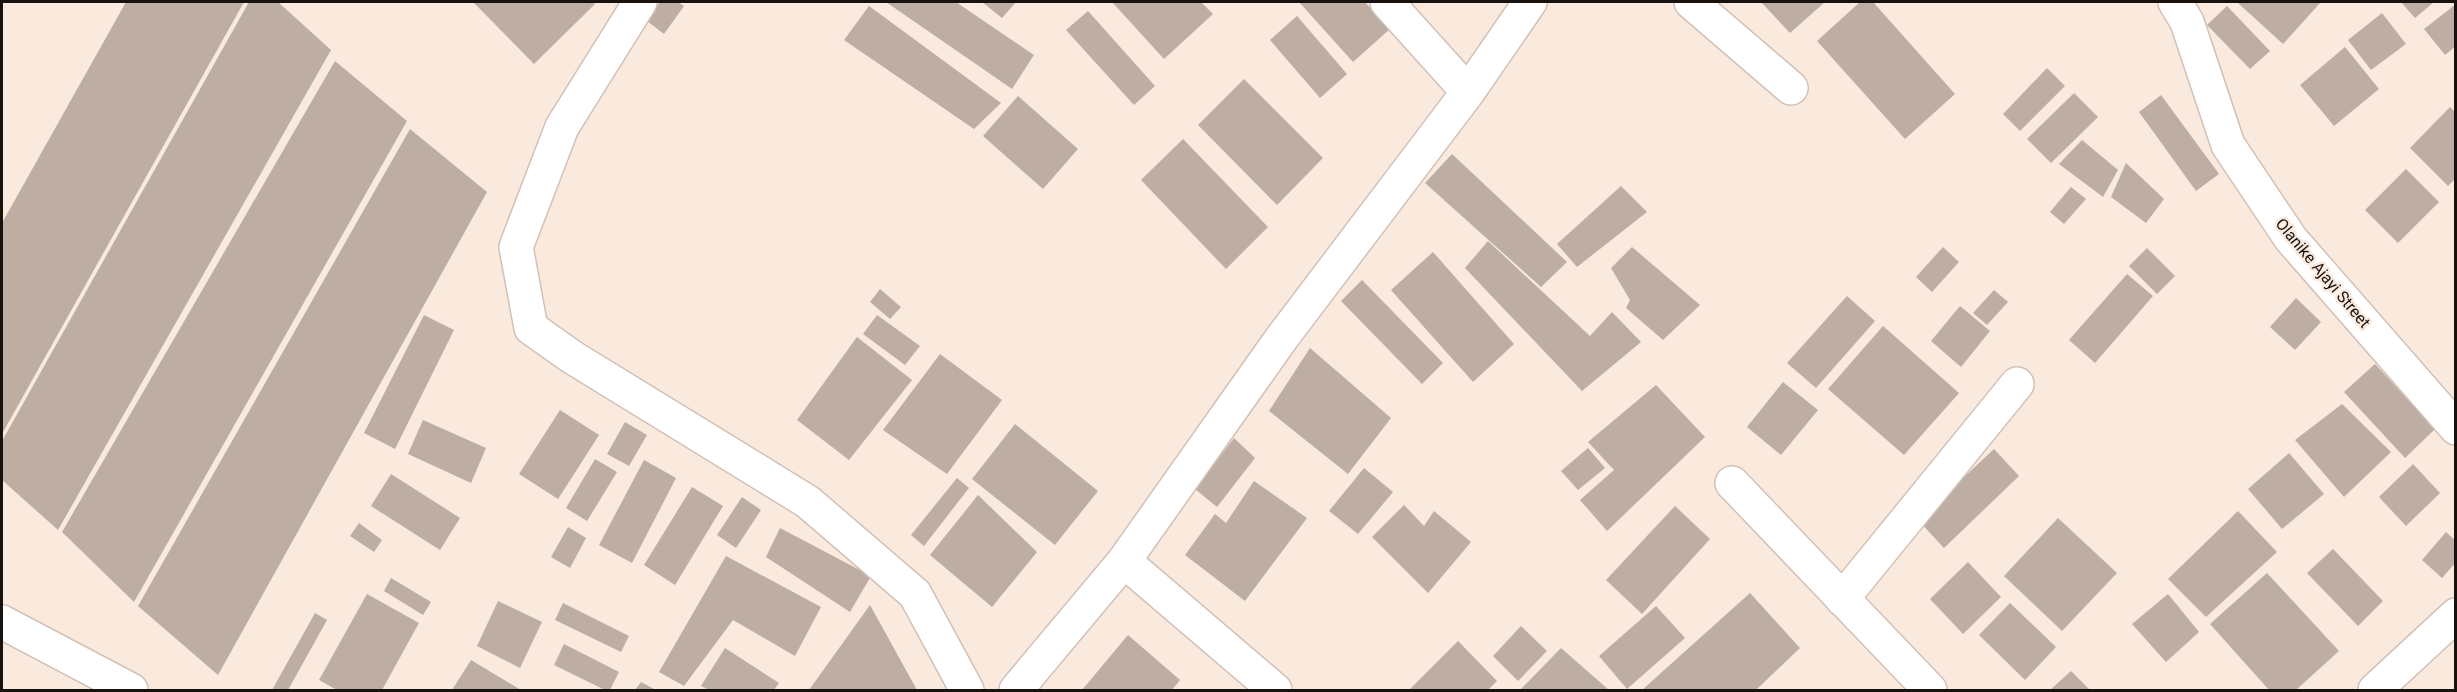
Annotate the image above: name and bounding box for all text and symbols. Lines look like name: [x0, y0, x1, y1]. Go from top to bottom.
street label: Olanike Ajayi Street: [2272, 214, 2374, 332]

